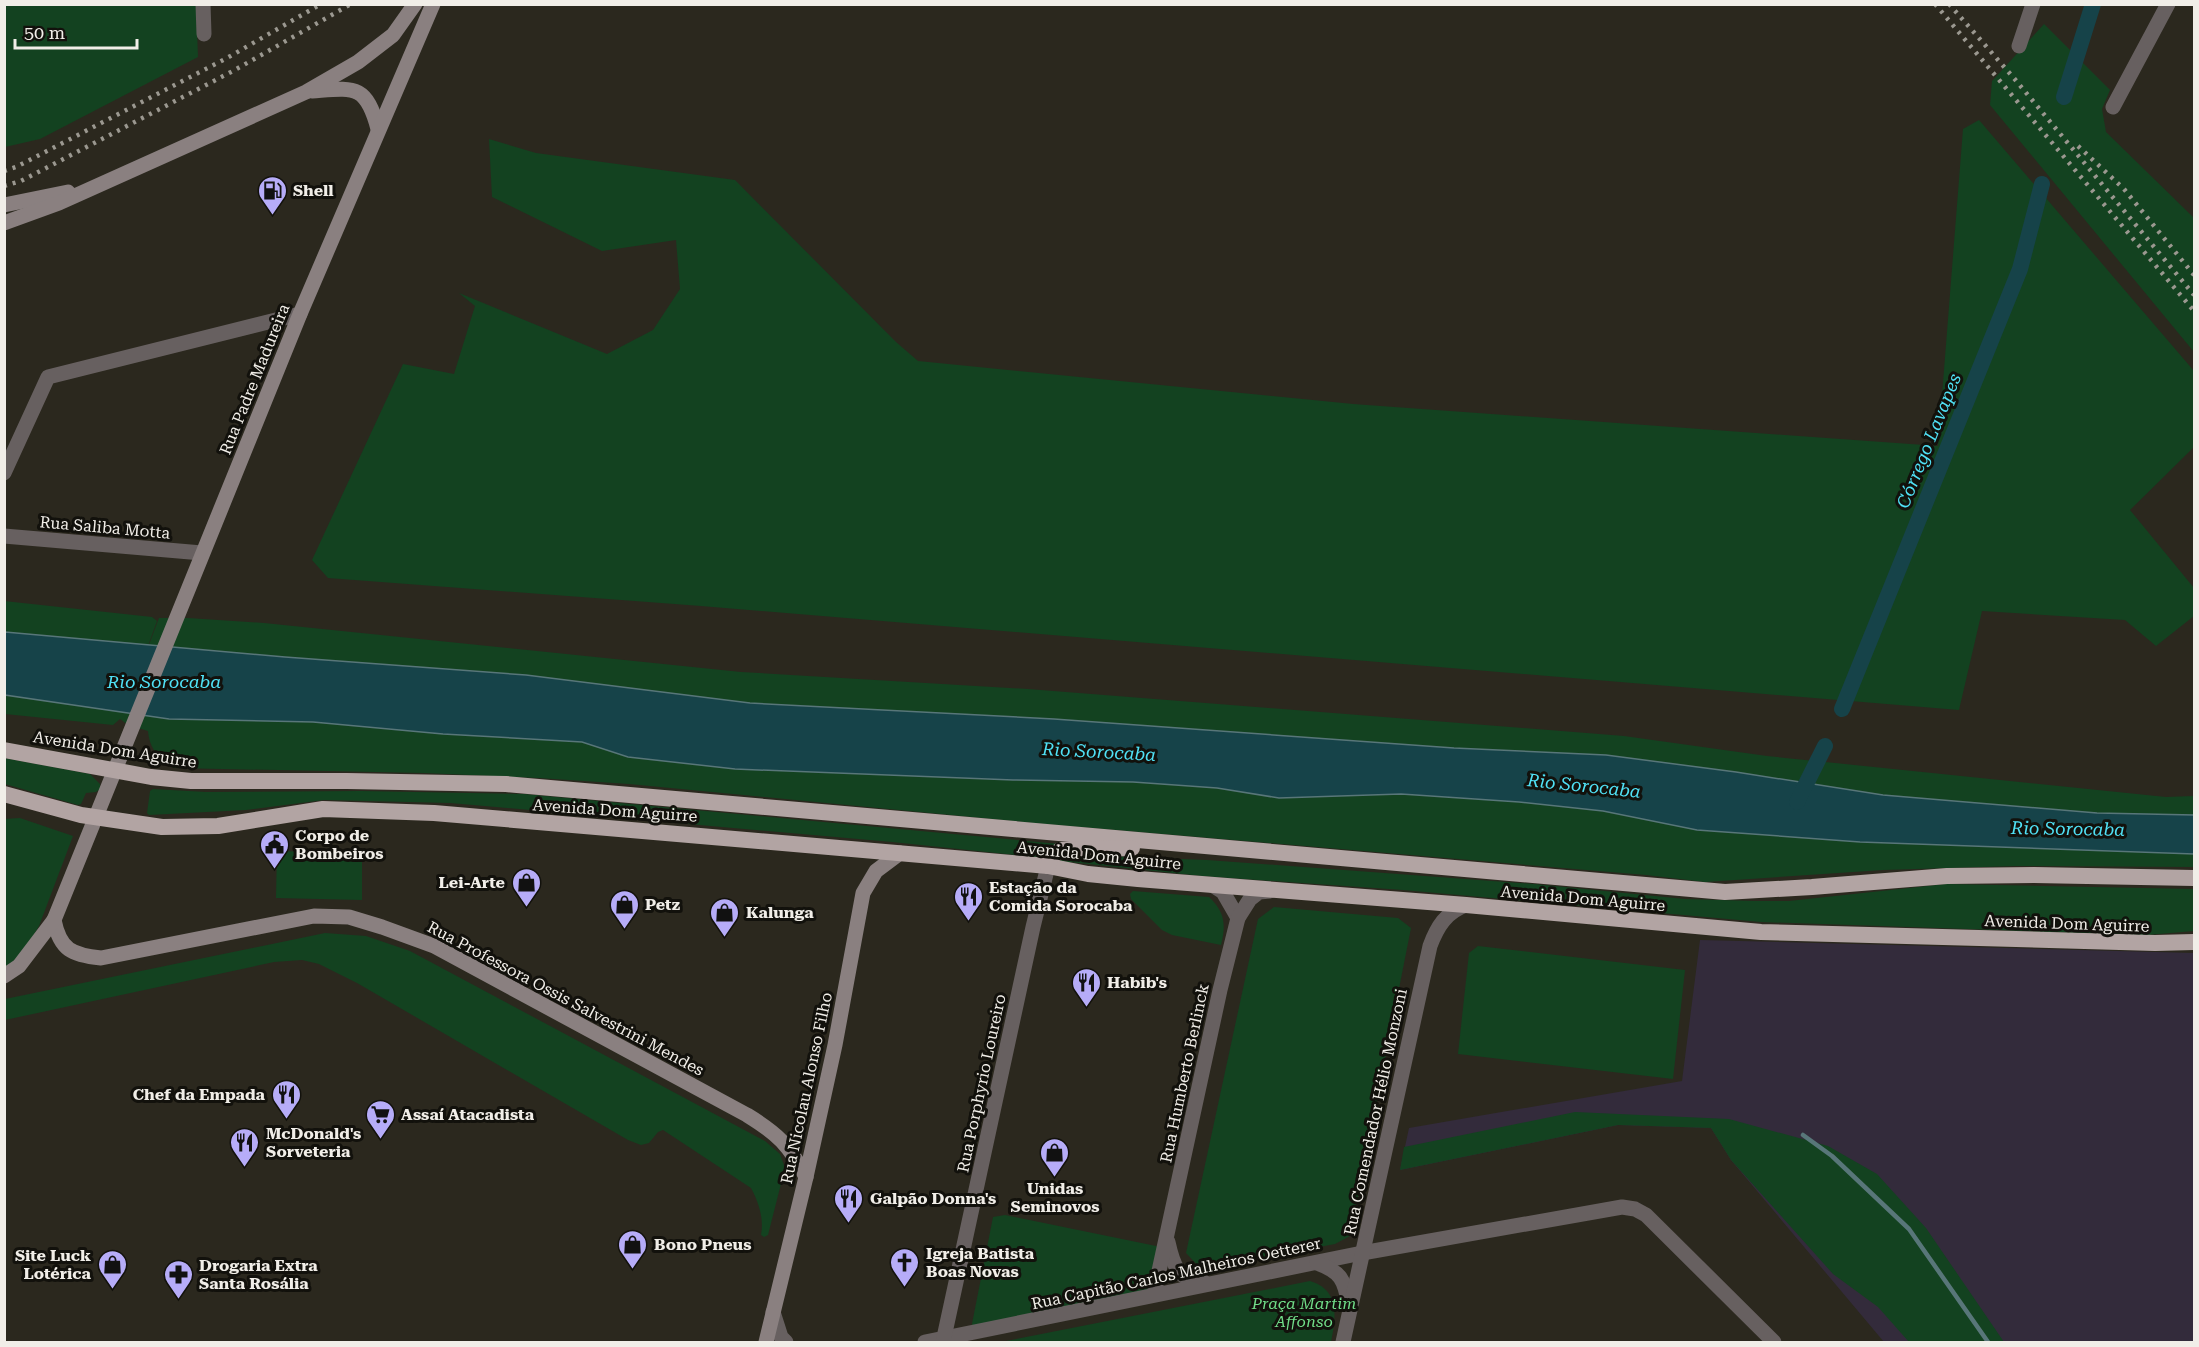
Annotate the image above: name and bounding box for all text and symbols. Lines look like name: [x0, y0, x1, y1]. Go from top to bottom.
scale bar: [15, 12, 136, 50]
text: 50 m: [24, 22, 65, 43]
fuel station icon: Shell: [256, 174, 288, 216]
place label: Shell: [293, 181, 334, 200]
street label: Rua Padre Madureira: [216, 301, 293, 457]
water label: Córrego Lavapes: [1892, 370, 1965, 511]
street label: Rua Saliba Motta: [39, 512, 171, 543]
water label: Rio Sorocaba: [106, 671, 221, 692]
street label: Avenida Dom Aguirre: [32, 727, 198, 772]
water label: Rio Sorocaba: [1041, 738, 1157, 765]
water label: Rio Sorocaba: [1525, 769, 1642, 802]
street label: Avenida Dom Aguirre: [532, 795, 698, 826]
water label: Rio Sorocaba: [2010, 817, 2125, 840]
place label: Corpo de Bombeiros: [295, 826, 383, 863]
public building icon: Corpo de Bombeiros: [258, 828, 290, 870]
street label: Avenida Dom Aguirre: [1016, 837, 1182, 874]
shop icon: Lei-Arte: [510, 866, 542, 908]
place label: Lei-Arte: [438, 873, 505, 892]
place label: Estação da Comida Sorocaba: [989, 878, 1133, 915]
restaurant icon: Estação da Comida Sorocaba: [952, 880, 984, 922]
street label: Avenida Dom Aguirre: [1500, 882, 1666, 915]
shop icon: Petz: [608, 888, 640, 930]
place label: Petz: [645, 895, 680, 914]
shop icon: Kalunga: [709, 896, 741, 938]
place label: Kalunga: [746, 903, 814, 922]
street label: Avenida Dom Aguirre: [1984, 911, 2150, 936]
street label: Rua Professora Ossis Salvestrini Mendes: [424, 917, 708, 1080]
restaurant icon: Habib's: [1070, 966, 1102, 1008]
place label: Habib's: [1107, 973, 1167, 992]
street label: Rua Humberto Berlinck: [1156, 982, 1213, 1164]
street label: Rua Comendador Hélio Monzoni: [1340, 987, 1411, 1237]
street label: Rua Nicolau Alonso Filho: [777, 990, 836, 1186]
street label: Rua Porphyrio Loureiro: [953, 992, 1010, 1174]
restaurant icon: Chef da Empada: [270, 1078, 302, 1120]
place label: Chef da Empada: [133, 1085, 266, 1104]
supermarket icon: Assaí Atacadista: [364, 1098, 396, 1140]
place label: Assaí Atacadista: [401, 1105, 535, 1124]
place label: McDonald's Sorveteria: [266, 1124, 361, 1161]
restaurant icon: McDonald's Sorveteria: [229, 1126, 261, 1168]
shop icon: Unidas Seminovos: [1039, 1136, 1071, 1178]
place label: Unidas Seminovos: [1011, 1179, 1099, 1216]
restaurant icon: Galpão Donna's: [833, 1182, 865, 1224]
place label: Galpão Donna's: [870, 1189, 996, 1208]
shop icon: Bono Pneus: [617, 1228, 649, 1270]
street label: Rua Capitão Carlos Malheiros Oetterer: [1030, 1233, 1323, 1314]
place label: Bono Pneus: [654, 1235, 751, 1254]
place label: Igreja Batista Boas Novas: [926, 1244, 1035, 1281]
place label: Site Luck Lotérica: [15, 1246, 92, 1283]
church icon: Igreja Batista Boas Novas: [889, 1246, 921, 1288]
shop icon: Site Luck Lotérica: [96, 1248, 128, 1290]
place label: Drogaria Extra Santa Rosália: [199, 1256, 318, 1293]
pharmacy icon: Drogaria Extra Santa Rosália: [162, 1258, 194, 1300]
park label: Praça Martim Affonso: [1251, 1294, 1356, 1331]

